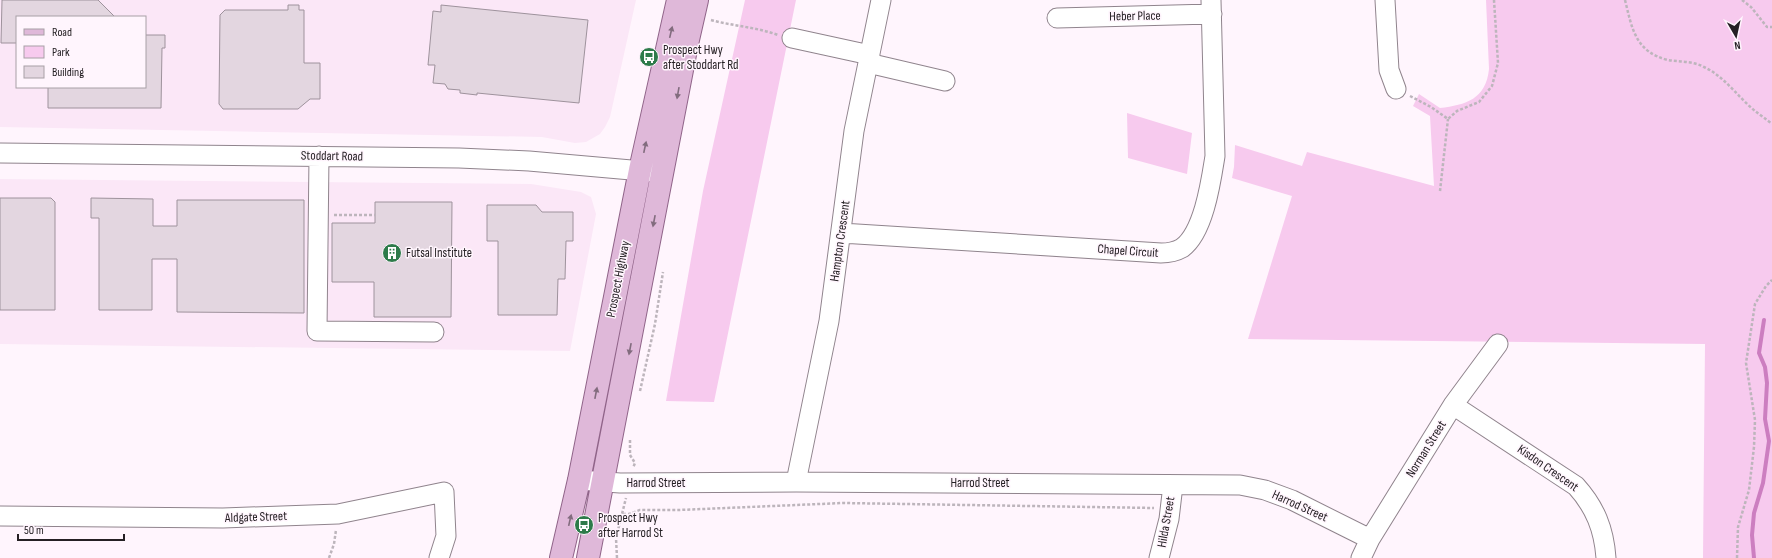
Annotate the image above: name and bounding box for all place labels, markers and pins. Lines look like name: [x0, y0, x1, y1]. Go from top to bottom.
place label: Prospect Hwy after Stoddart Rd: [663, 42, 739, 73]
bus stop icon: Prospect Hwy after Stoddart Rd: [638, 46, 660, 68]
building icon: Futsal Institute: [381, 242, 403, 264]
place label: Futsal Institute: [406, 245, 472, 261]
place label: Prospect Hwy after Harrod St: [598, 510, 663, 541]
bus stop icon: Prospect Hwy after Harrod St: [573, 514, 595, 536]

